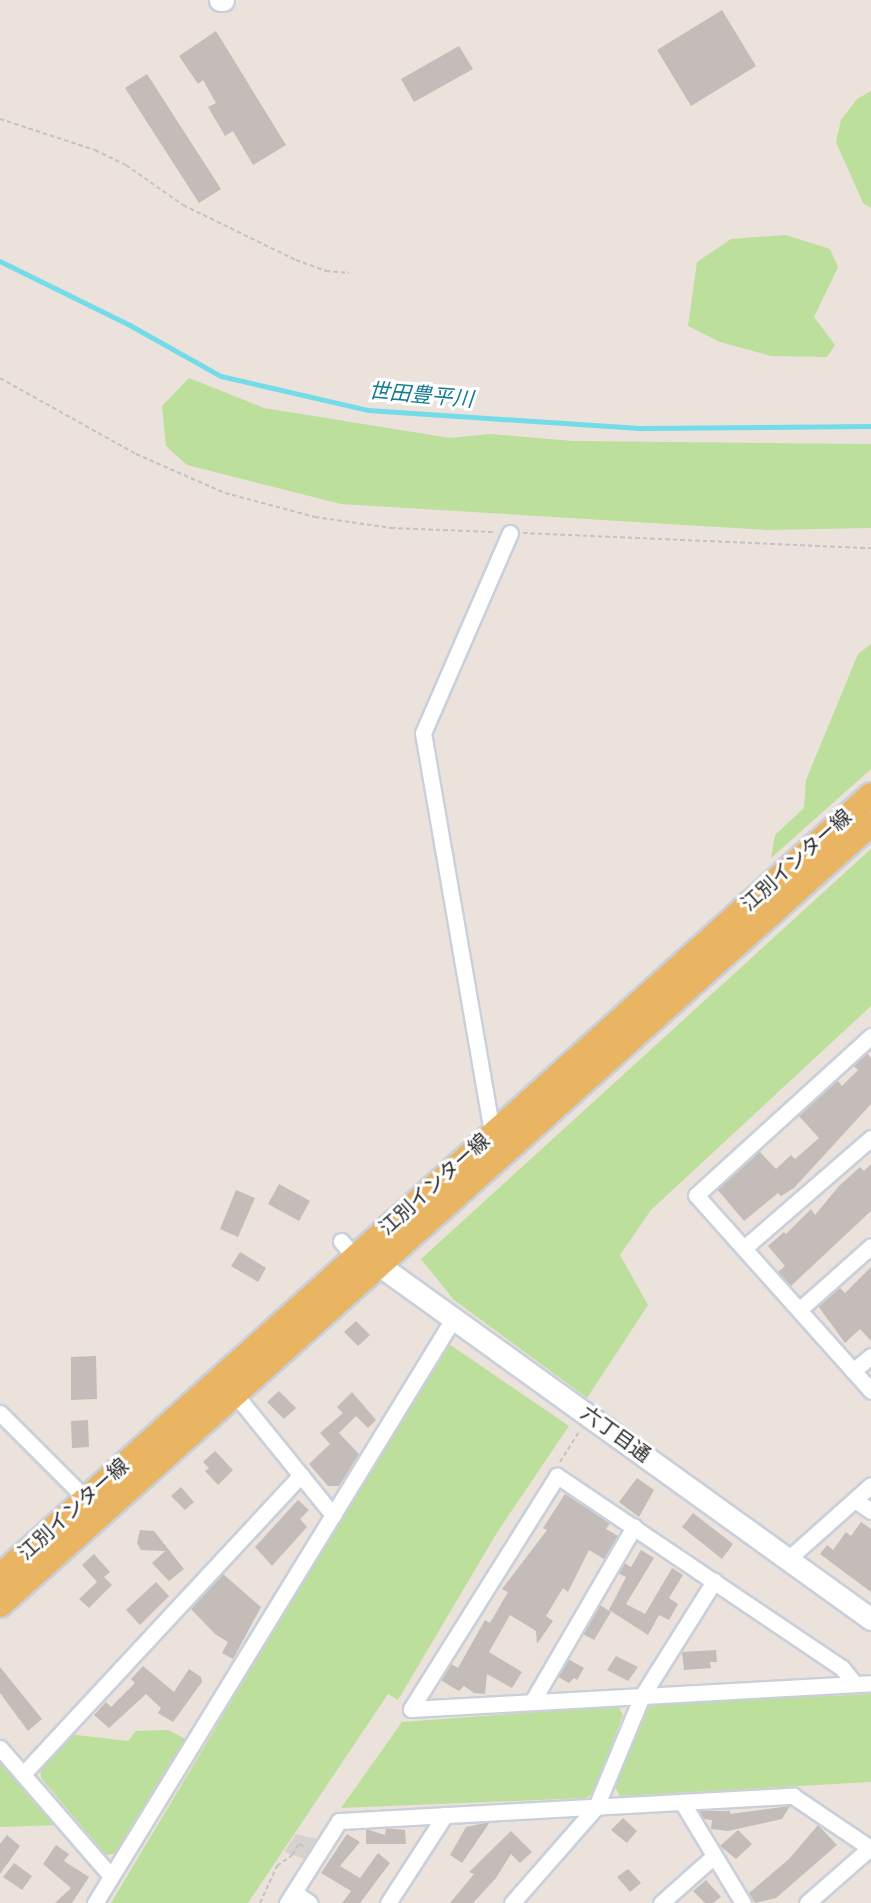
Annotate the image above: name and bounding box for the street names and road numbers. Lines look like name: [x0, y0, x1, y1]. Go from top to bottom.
street label: 江別インター線: [737, 805, 857, 917]
street label: 江別インター線: [375, 1129, 495, 1241]
street label: 六丁目通: [576, 1402, 654, 1468]
street label: 江別インター線: [14, 1454, 134, 1566]

